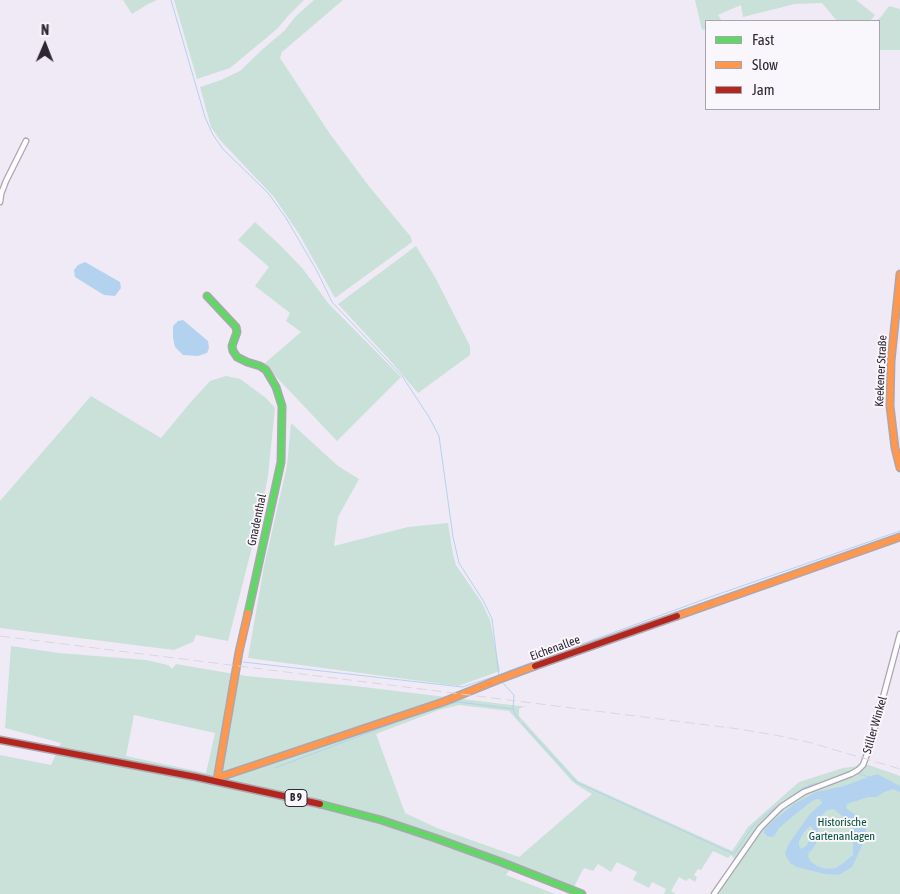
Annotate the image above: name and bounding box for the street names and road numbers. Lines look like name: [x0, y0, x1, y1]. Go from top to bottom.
street label: Keekener Straße: [872, 335, 890, 407]
street label: Gnadenthal: [244, 493, 270, 547]
street label: Eichenallee: [528, 632, 582, 664]
street label: Stiller Winkel: [860, 695, 890, 755]
road number: B 9: [285, 790, 307, 806]

